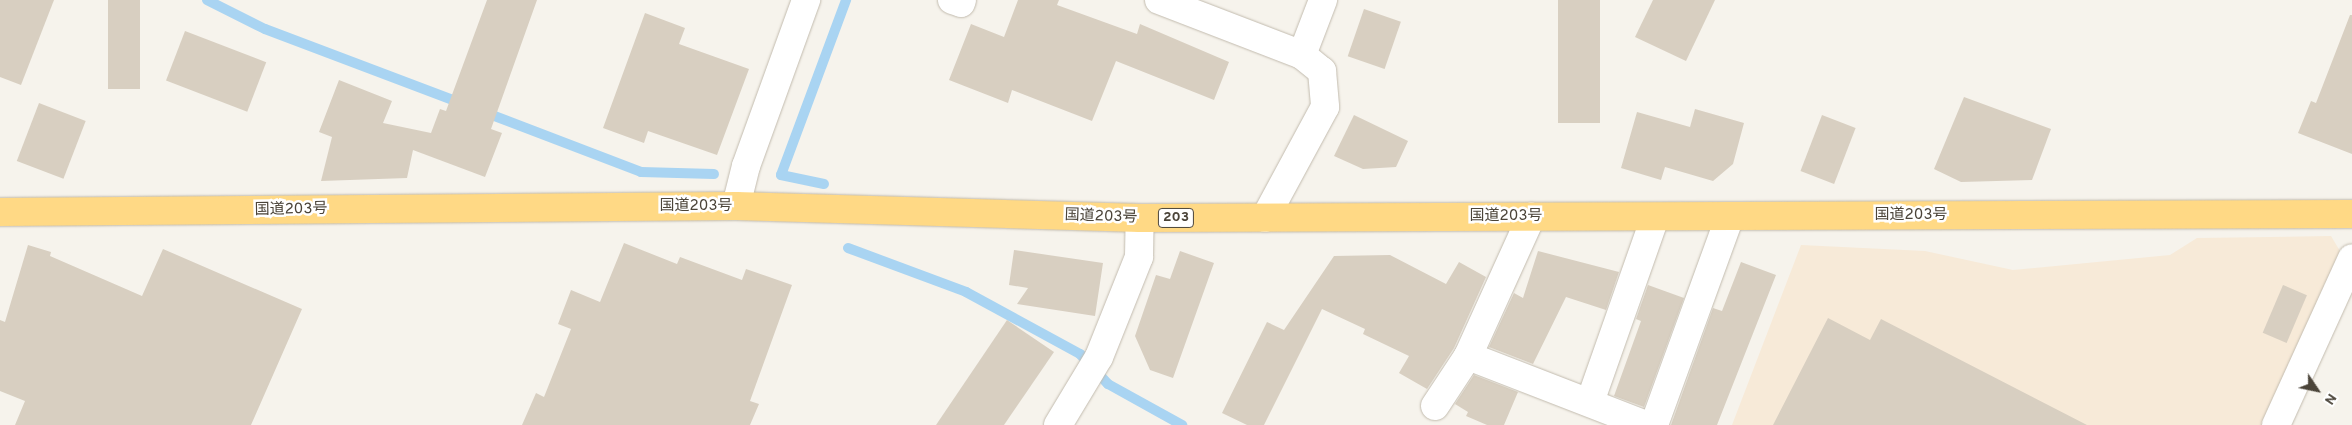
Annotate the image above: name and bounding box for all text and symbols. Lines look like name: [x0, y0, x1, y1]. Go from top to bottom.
street label: 国道203号: [660, 198, 732, 216]
street label: 国道203号: [254, 200, 328, 220]
street label: 国道203号: [1064, 207, 1138, 227]
road number: 203: [1157, 207, 1195, 230]
street label: 国道203号: [1875, 207, 1947, 225]
street label: 国道203号: [1470, 208, 1542, 226]
north arrow: [2292, 365, 2342, 415]
text: N: [2320, 390, 2340, 408]

